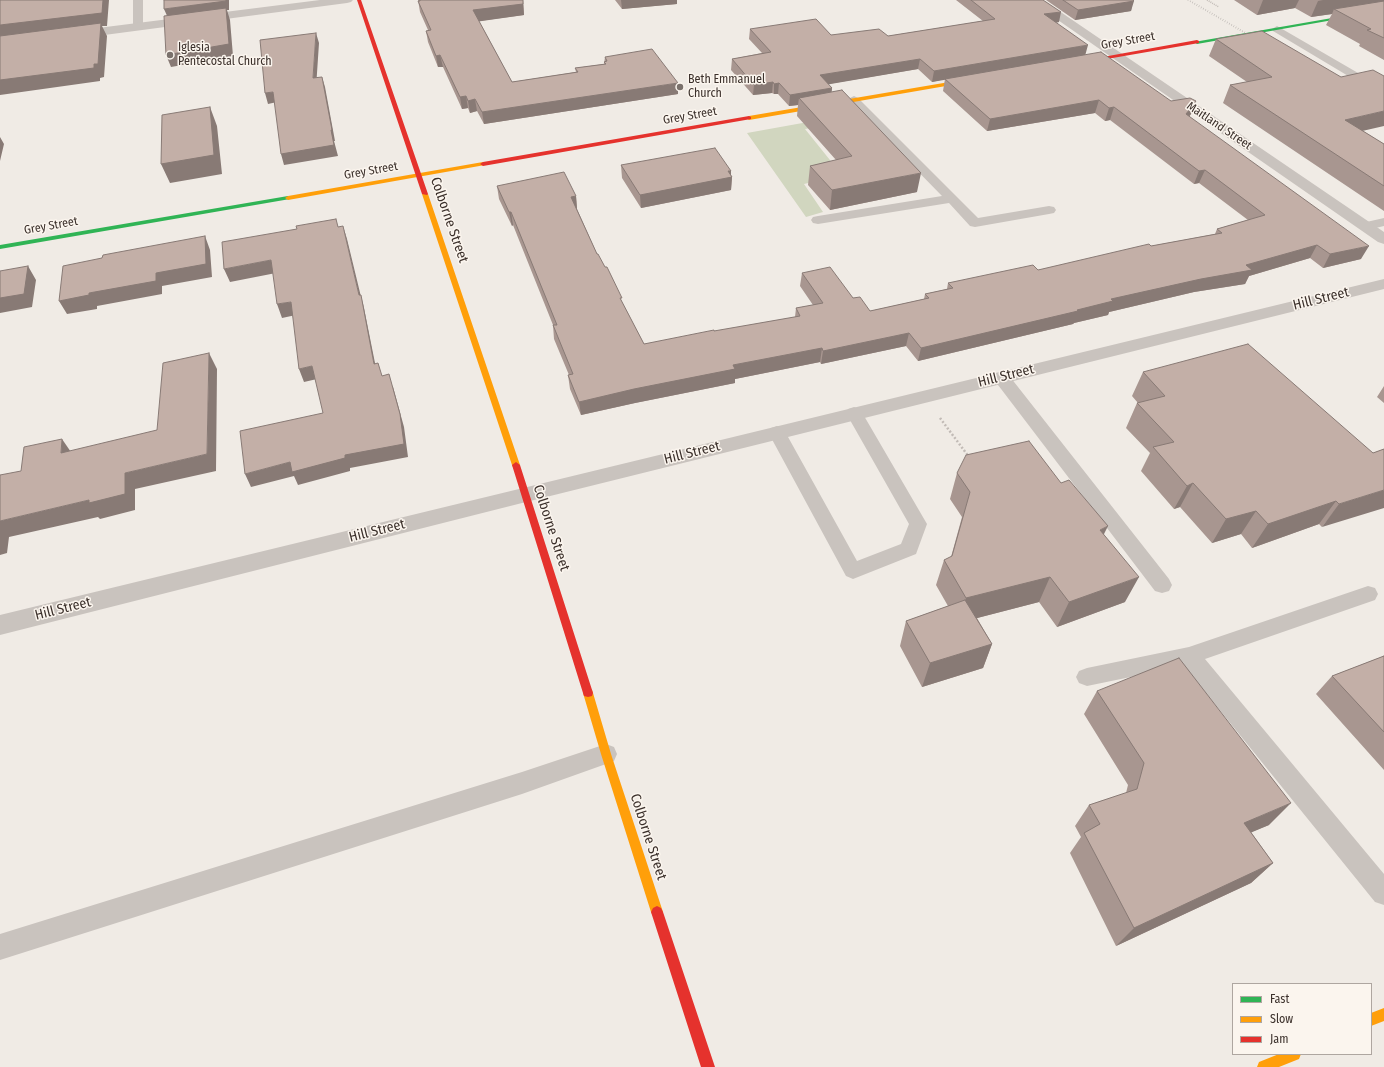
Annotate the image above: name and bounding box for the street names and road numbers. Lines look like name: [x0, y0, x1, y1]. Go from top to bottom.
street label: Grey Street: [1100, 29, 1156, 53]
street label: Maitland Street: [1184, 99, 1254, 153]
street label: Grey Street: [662, 104, 718, 128]
street label: Grey Street: [343, 159, 399, 183]
street label: Colborne Street: [426, 175, 472, 265]
street label: Grey Street: [23, 214, 79, 238]
street label: Hill Street: [1291, 284, 1351, 314]
street label: Hill Street: [976, 361, 1036, 391]
street label: Hill Street: [662, 438, 722, 468]
street label: Colborne Street: [529, 483, 573, 573]
street label: Hill Street: [347, 516, 407, 546]
street label: Hill Street: [33, 594, 93, 624]
street label: Colborne Street: [626, 792, 670, 882]

